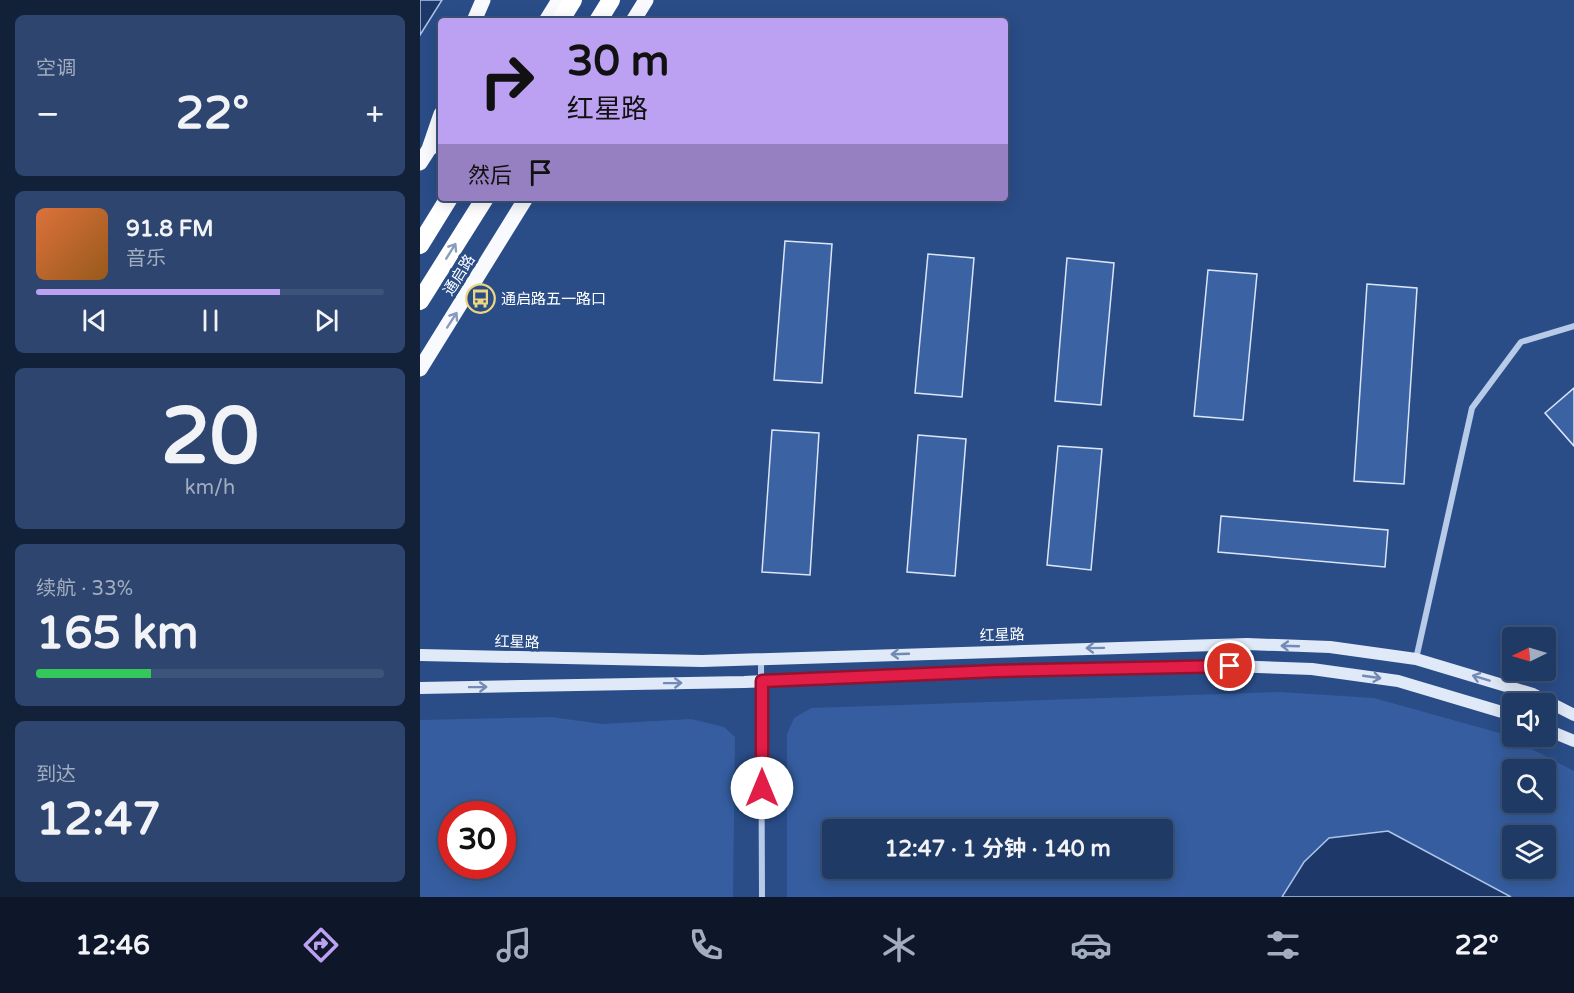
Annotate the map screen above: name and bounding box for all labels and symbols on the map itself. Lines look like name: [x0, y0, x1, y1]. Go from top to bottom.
one-way arrow: [445, 243, 458, 260]
street label: 通启路: [439, 251, 479, 299]
bus stop icon: 通启路五一路口: [464, 283, 496, 315]
place label: 通启路五一路口: [501, 290, 606, 308]
one-way arrow: [446, 312, 458, 329]
street label: 红星路: [979, 625, 1025, 645]
north arrow: [1502, 627, 1556, 681]
street label: 红星路: [494, 633, 540, 651]
pin: [1204, 640, 1255, 691]
one-way arrow: [1280, 640, 1300, 651]
one-way arrow: [1085, 642, 1105, 654]
one-way arrow: [890, 649, 910, 660]
one-way arrow: [1361, 672, 1381, 683]
one-way arrow: [1472, 672, 1491, 683]
one-way arrow: [663, 677, 683, 689]
one-way arrow: [468, 681, 488, 692]
position arrow: [730, 756, 794, 820]
speed limit sign: 30: [438, 801, 516, 879]

